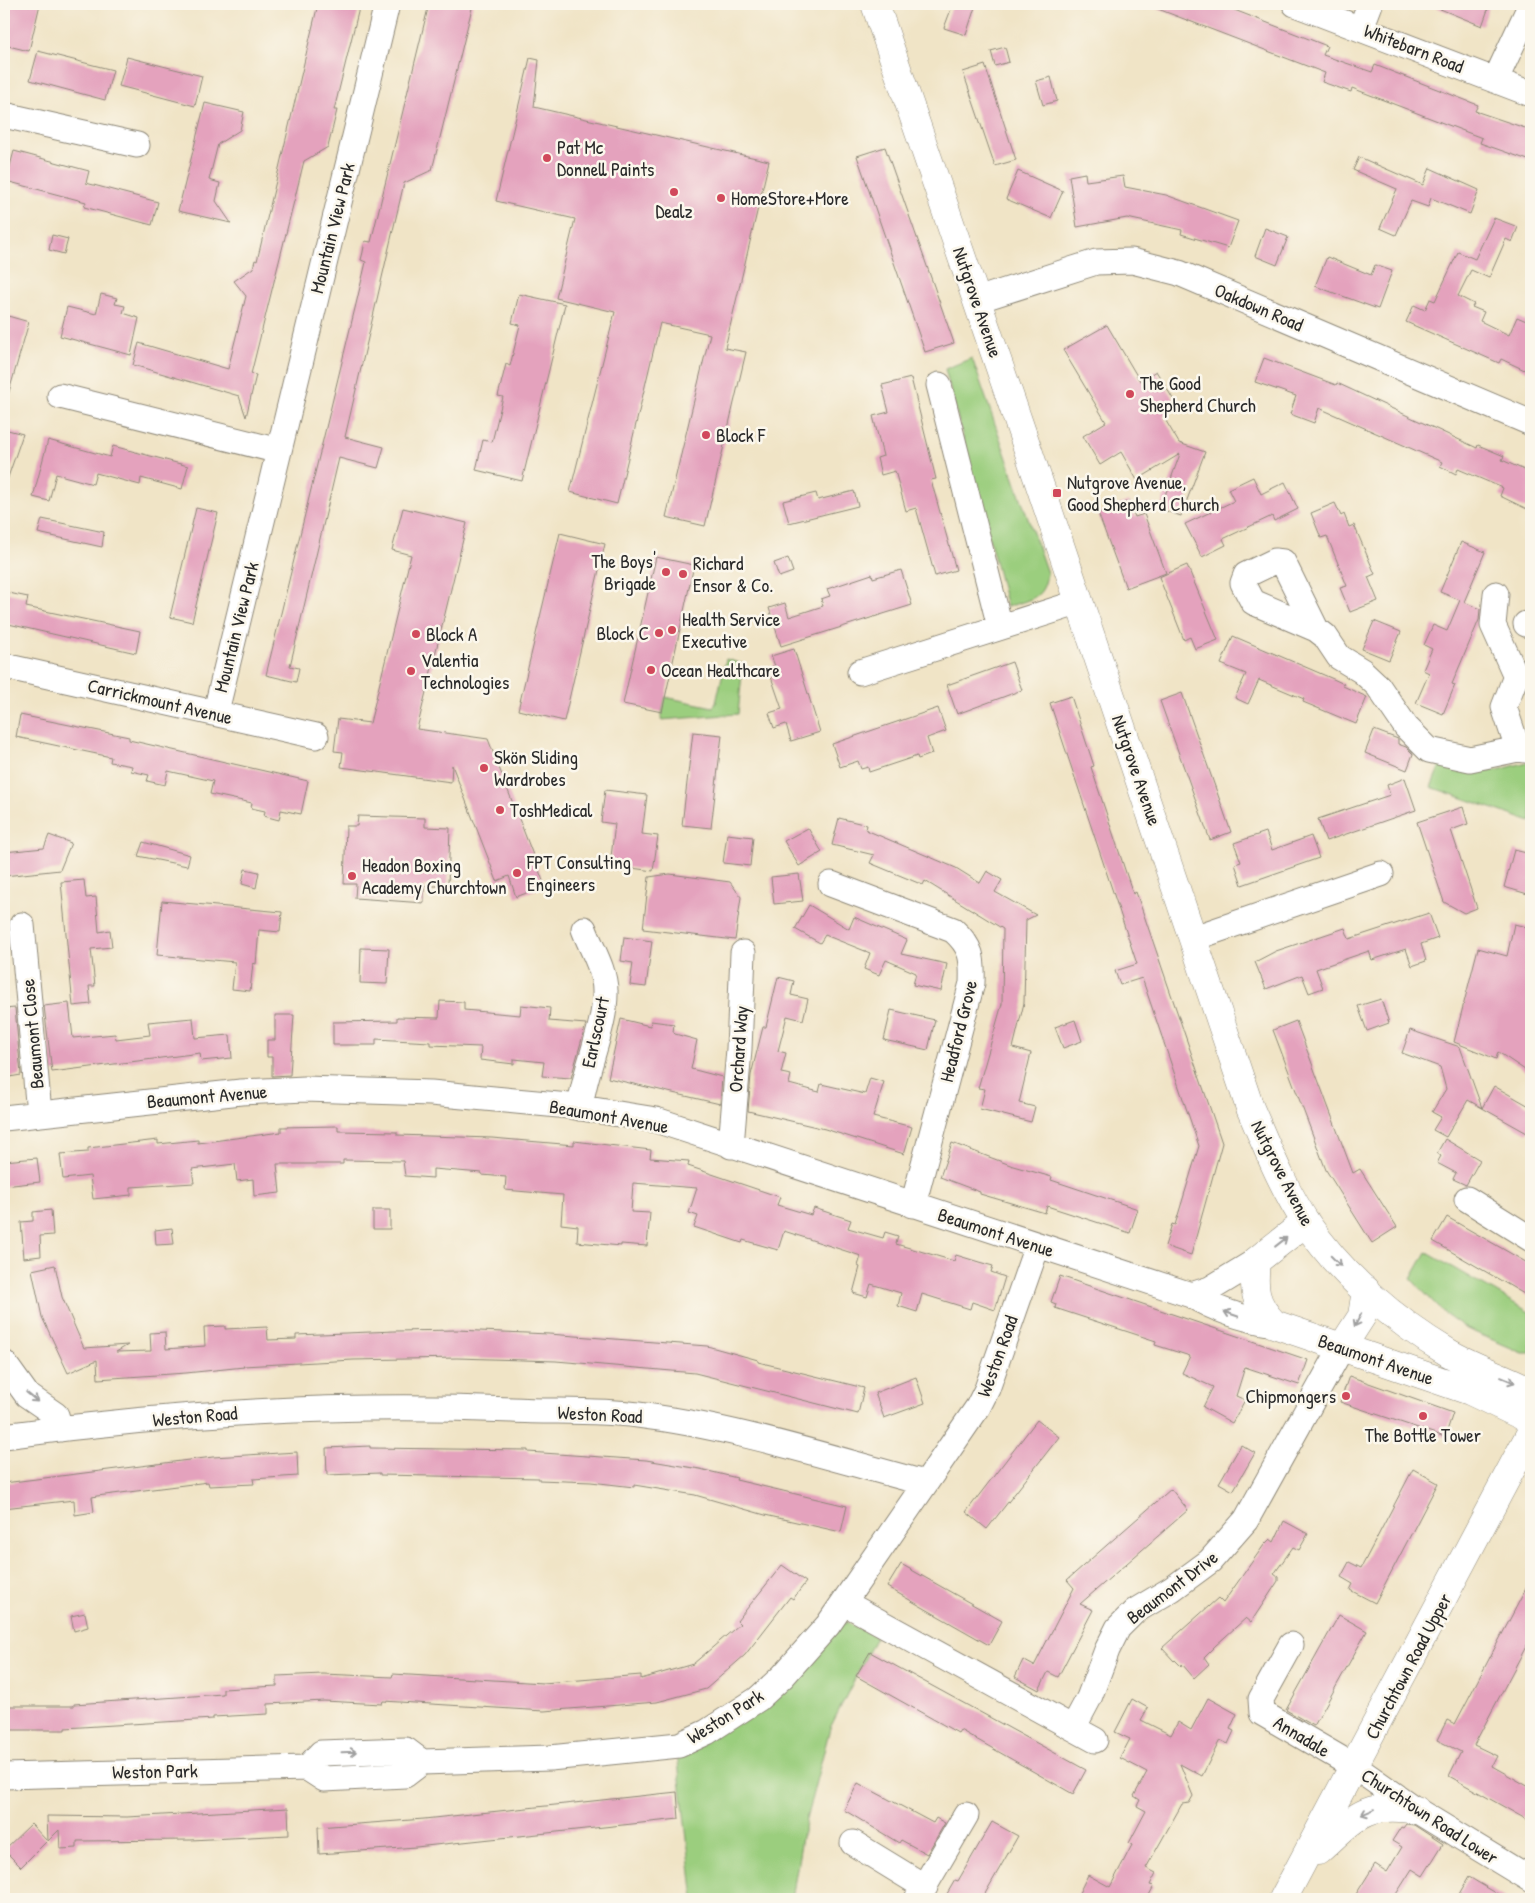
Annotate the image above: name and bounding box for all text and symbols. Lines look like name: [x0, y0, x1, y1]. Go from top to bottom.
street label: Whitebarn Road: [1360, 17, 1468, 79]
place label: Pat Mc Donnell Paints: [557, 134, 654, 182]
marker: Pat Mc Donnell Paints: [541, 152, 553, 164]
street label: Mountain View Park: [303, 160, 361, 296]
place label: HomeStore+More: [731, 185, 849, 211]
marker: Dealz: [668, 186, 680, 198]
marker: HomeStore+More: [715, 192, 727, 204]
place label: Dealz: [655, 198, 693, 224]
street label: Nutgrove Avenue: [947, 243, 1009, 361]
street label: Oakdown Road: [1211, 277, 1308, 338]
place label: The Good Shepherd Church: [1140, 370, 1256, 418]
marker: The Good Shepherd Church: [1124, 388, 1136, 400]
place label: Block F: [716, 422, 766, 448]
marker: Block F: [700, 429, 712, 441]
place label: Nutgrove Avenue, Good Shepherd Church: [1067, 469, 1219, 517]
marker: Nutgrove Avenue, Good Shepherd Church: [1051, 487, 1063, 499]
place label: The Boys' Brigade: [591, 548, 656, 596]
place label: Richard Ensor & Co.: [693, 550, 773, 598]
street label: Mountain View Park: [207, 559, 265, 695]
marker: The Boys' Brigade: [660, 566, 672, 578]
marker: Richard Ensor & Co.: [677, 568, 689, 580]
place label: Health Service Executive: [682, 606, 781, 654]
place label: Block C: [597, 620, 649, 646]
place label: Block A: [426, 621, 477, 647]
marker: Health Service Executive: [666, 624, 678, 636]
marker: Block C: [653, 627, 665, 639]
marker: Block A: [410, 628, 422, 640]
place label: Valentia Technologies: [421, 647, 509, 695]
place label: Ocean Healthcare: [661, 657, 781, 683]
marker: Ocean Healthcare: [645, 664, 657, 676]
marker: Valentia Technologies: [405, 665, 417, 677]
street label: Carrickmount Avenue: [85, 672, 235, 730]
street label: Nutgrove Avenue: [1106, 711, 1168, 829]
place label: Skön Sliding Wardrobes: [494, 744, 578, 792]
marker: Skön Sliding Wardrobes: [478, 762, 490, 774]
place label: ToshMedical: [510, 797, 593, 823]
marker: ToshMedical: [494, 804, 506, 816]
place label: FPT Consulting Engineers: [526, 849, 631, 897]
place label: Headon Boxing Academy Churchtown: [362, 852, 507, 900]
marker: FPT Consulting Engineers: [511, 867, 523, 879]
marker: Headon Boxing Academy Churchtown: [346, 870, 358, 882]
street label: Beaumont Close: [14, 977, 50, 1090]
street label: Headford Grove: [933, 977, 983, 1085]
street label: Earlscourt: [575, 994, 615, 1070]
street label: Orchard Way: [722, 1005, 754, 1093]
street label: Beaumont Avenue: [146, 1078, 269, 1114]
street label: Beaumont Avenue: [547, 1093, 671, 1139]
street label: Nutgrove Avenue: [1245, 1116, 1321, 1231]
street label: Beaumont Avenue: [935, 1201, 1058, 1263]
one-way arrow: [1274, 1237, 1288, 1247]
one-way arrow: [1330, 1254, 1342, 1267]
one-way arrow: [1223, 1308, 1239, 1318]
street label: Weston Road: [970, 1311, 1024, 1400]
one-way arrow: [1353, 1312, 1362, 1327]
street label: Beaumont Avenue: [1315, 1327, 1438, 1391]
one-way arrow: [1500, 1376, 1515, 1386]
place label: Chipmongers: [1245, 1383, 1336, 1409]
marker: Chipmongers: [1340, 1390, 1352, 1402]
one-way arrow: [25, 1391, 38, 1402]
street label: Weston Road: [152, 1399, 239, 1433]
street label: Weston Road: [557, 1399, 644, 1429]
marker: The Bottle Tower: [1417, 1410, 1429, 1422]
place label: The Bottle Tower: [1365, 1422, 1482, 1448]
street label: Beaumont Drive: [1121, 1544, 1223, 1630]
street label: Churchtown Road Upper: [1359, 1588, 1458, 1743]
street label: Weston Park: [682, 1682, 768, 1750]
street label: Annadale: [1269, 1709, 1335, 1763]
one-way arrow: [340, 1747, 357, 1757]
street label: Weston Park: [112, 1757, 198, 1785]
street label: Churchtown Road Lower: [1356, 1762, 1504, 1870]
one-way arrow: [1361, 1807, 1376, 1817]

